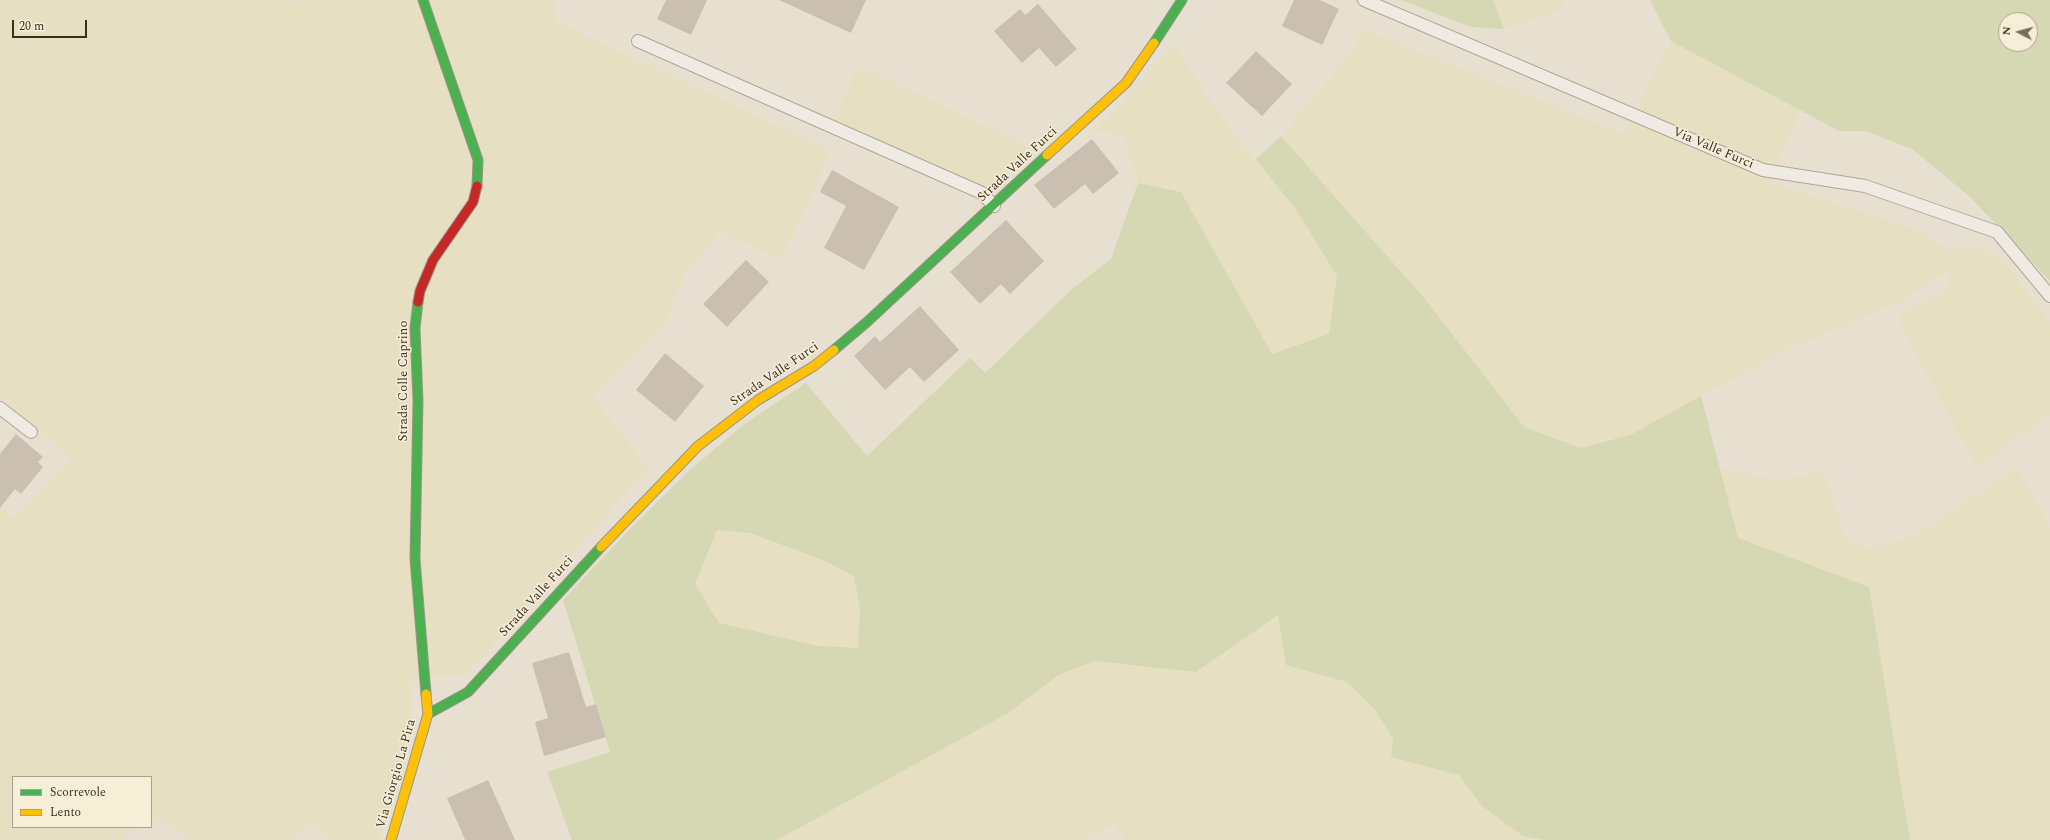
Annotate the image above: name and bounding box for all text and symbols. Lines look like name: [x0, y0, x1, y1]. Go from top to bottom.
scale bar: [14, 12, 89, 38]
north arrow: [1998, 12, 2038, 52]
text: 20 m: [19, 17, 44, 36]
text: N: [1998, 25, 2015, 36]
street label: Strada Valle Furci: [975, 124, 1061, 206]
street label: Via Valle Furci: [1670, 125, 1756, 173]
street label: Strada Colle Caprino: [396, 321, 412, 441]
street label: Strada Valle Furci: [728, 340, 822, 410]
street label: Strada Valle Furci: [497, 553, 577, 641]
street label: Via Giorgio La Pira: [374, 718, 420, 830]
legend: [12, 776, 152, 828]
text: Scorrevole: [50, 783, 106, 802]
text: Lento: [50, 803, 81, 822]

